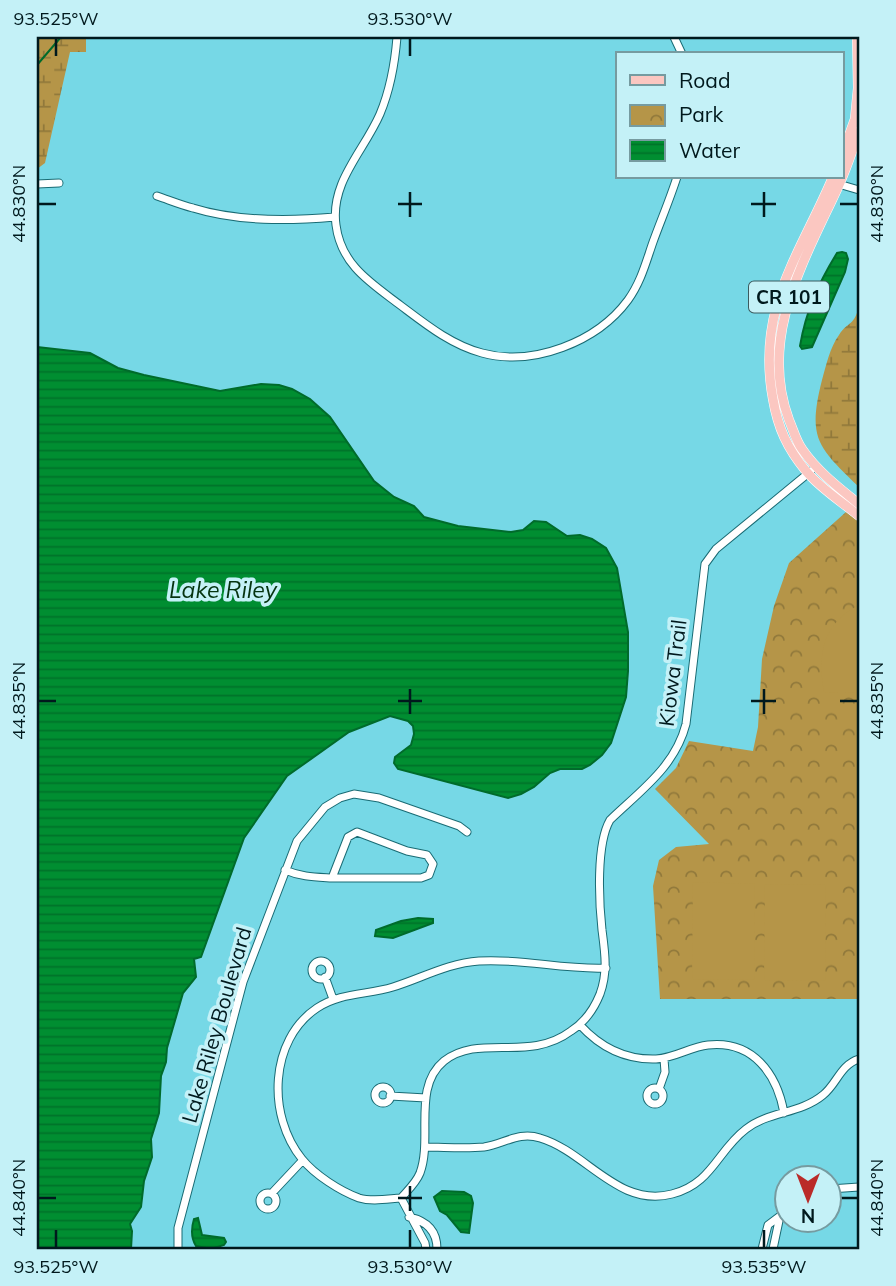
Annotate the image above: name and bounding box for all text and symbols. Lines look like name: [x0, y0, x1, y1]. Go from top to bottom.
text: 93.525°W: [13, 7, 99, 30]
text: 93.530°W: [367, 7, 453, 30]
legend: [616, 52, 844, 178]
text: Road: [679, 67, 730, 93]
text: Park: [679, 101, 723, 127]
text: Water: [679, 137, 740, 163]
text: 44.830°N: [7, 165, 30, 243]
text: 44.830°N: [865, 165, 888, 243]
road number: CR 101: [749, 282, 829, 312]
water label: Lake Riley: [169, 575, 278, 604]
street label: Kiowa Trail: [653, 618, 691, 728]
text: 44.835°N: [7, 662, 30, 740]
text: 44.835°N: [865, 662, 888, 740]
street label: Lake Riley Boulevard: [176, 924, 256, 1126]
text: 44.840°N: [7, 1159, 30, 1237]
text: 44.840°N: [865, 1159, 888, 1237]
north arrow: [774, 1164, 844, 1234]
text: N: [801, 1204, 815, 1228]
text: 93.525°W: [13, 1255, 99, 1278]
text: 93.530°W: [367, 1255, 453, 1278]
text: 93.535°W: [721, 1255, 807, 1278]

